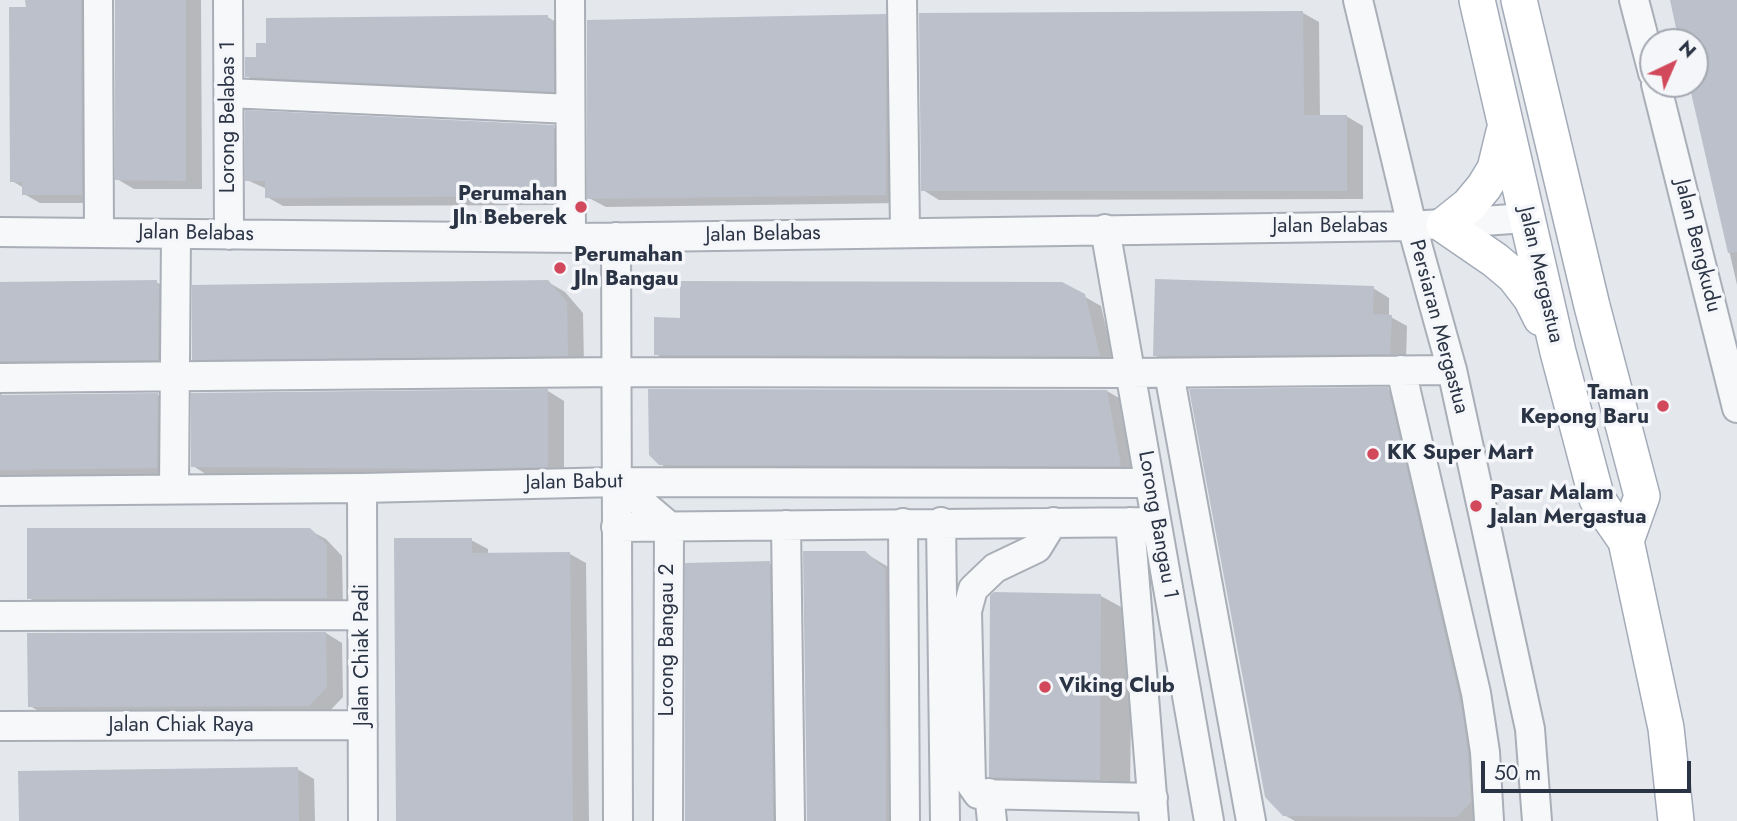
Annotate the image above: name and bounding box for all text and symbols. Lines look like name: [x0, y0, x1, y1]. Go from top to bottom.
north arrow: [1639, 28, 1709, 98]
text: N: [1673, 34, 1702, 64]
street label: Lorong Belabas 1: [216, 41, 242, 193]
street label: Jalan Bengkudu: [1668, 177, 1726, 315]
place label: Perumahan Jln Beberek: [453, 182, 567, 232]
marker: Perumahan Jln Beberek: [573, 199, 589, 215]
street label: Jalan Mergastua: [1512, 205, 1568, 345]
street label: Jalan Belabas: [1272, 214, 1388, 240]
street label: Jalan Belabas: [138, 220, 254, 248]
street label: Jalan Belabas: [705, 221, 821, 249]
street label: Persiaran Mergastua: [1403, 237, 1473, 417]
place label: Perumahan Jln Bangau: [574, 243, 683, 293]
marker: Perumahan Jln Bangau: [552, 260, 568, 276]
place label: Taman Kepong Baru: [1520, 381, 1649, 431]
marker: Taman Kepong Baru: [1655, 398, 1671, 414]
place label: KK Super Mart: [1387, 441, 1533, 467]
marker: KK Super Mart: [1365, 446, 1381, 462]
street label: Lorong Bangau 1: [1132, 449, 1182, 601]
street label: Jalan Babut: [525, 470, 623, 496]
place label: Pasar Malam Jalan Mergastua: [1490, 481, 1646, 531]
marker: Pasar Malam Jalan Mergastua: [1468, 498, 1484, 514]
street label: Lorong Bangau 2: [655, 564, 681, 716]
street label: Jalan Chiak Padi: [350, 584, 376, 726]
place label: Viking Club: [1059, 674, 1175, 700]
marker: Viking Club: [1037, 679, 1053, 695]
street label: Jalan Chiak Raya: [108, 713, 254, 739]
scale bar: [1485, 748, 1695, 792]
text: 50 m: [1494, 758, 1541, 788]

